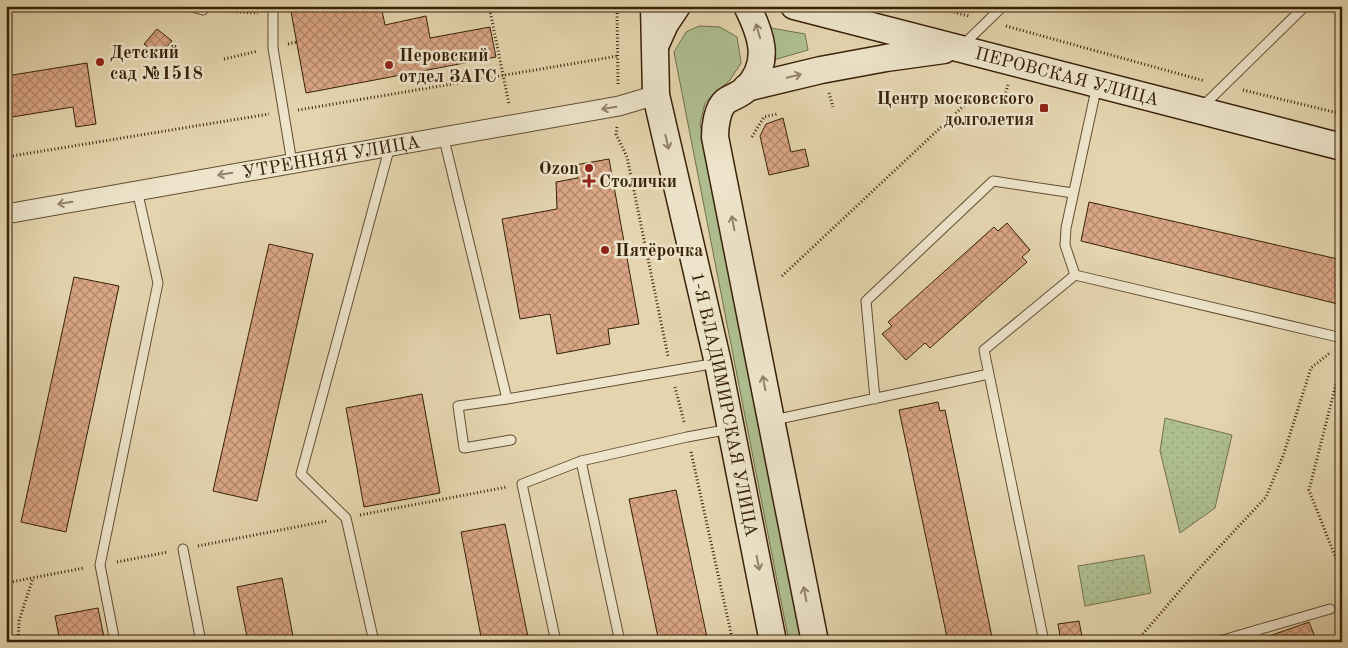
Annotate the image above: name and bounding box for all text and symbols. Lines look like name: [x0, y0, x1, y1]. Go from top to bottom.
one-way arrow: [753, 23, 763, 39]
place label: Детский сад №1518: [110, 44, 203, 83]
street label: ПЕРОВСКАЯ УЛИЦА: [973, 45, 1161, 110]
place label: Перовский отдел ЗАГС: [399, 47, 497, 86]
marker: Детский сад №1518: [94, 56, 106, 68]
marker: Перовский отдел ЗАГС: [383, 59, 395, 71]
one-way arrow: [785, 71, 801, 80]
place label: Центр московского долголетия: [877, 90, 1034, 129]
marker: Центр московского долголетия: [1038, 102, 1050, 114]
one-way arrow: [601, 103, 617, 113]
street label: УТРЕННЯЯ УЛИЦА: [241, 133, 422, 182]
one-way arrow: [663, 134, 672, 150]
place label: Ozon: [539, 160, 579, 178]
marker: Ozon: [583, 162, 595, 174]
one-way arrow: [217, 170, 233, 180]
place label: Столички: [599, 173, 677, 191]
marker: Столички: [583, 175, 595, 187]
one-way arrow: [57, 199, 73, 209]
one-way arrow: [728, 216, 737, 232]
place label: Пятёрочка: [615, 242, 703, 260]
marker: Пятёрочка: [599, 244, 611, 256]
street label: 1-Я ВЛАДИМИРСКАЯ УЛИЦА: [687, 271, 760, 539]
one-way arrow: [759, 375, 769, 391]
one-way arrow: [754, 554, 763, 570]
one-way arrow: [800, 586, 810, 602]

